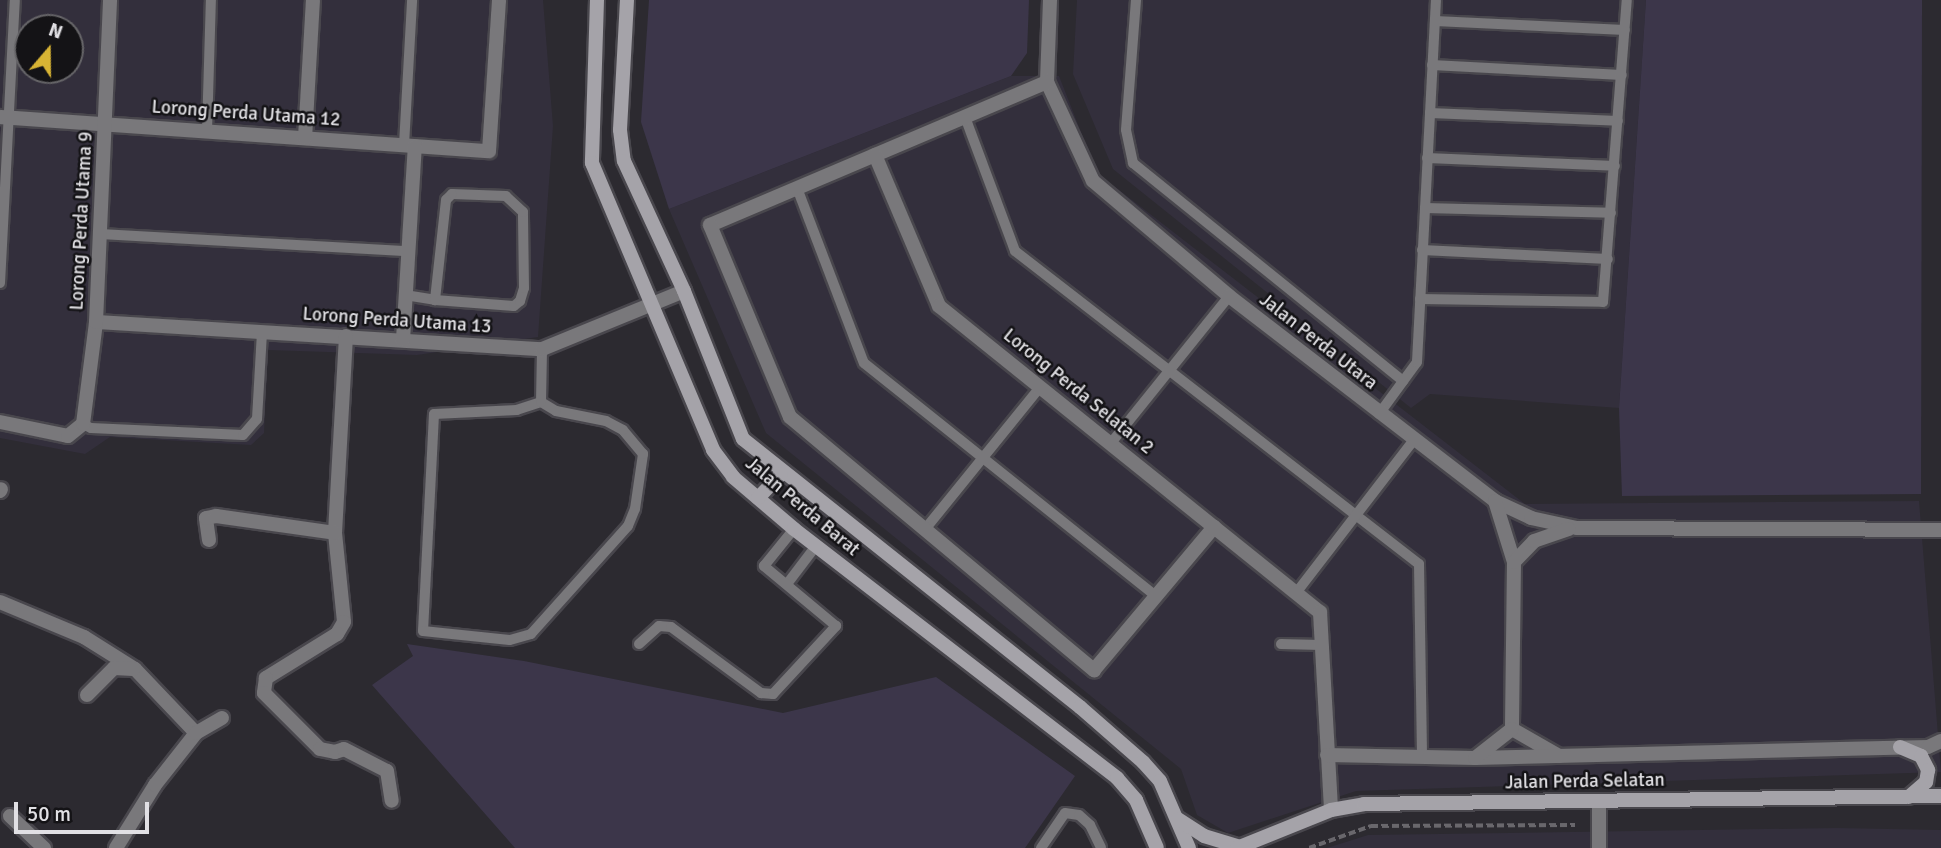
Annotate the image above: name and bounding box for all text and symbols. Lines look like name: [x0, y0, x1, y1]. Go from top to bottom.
north arrow: [14, 14, 84, 84]
text: N: [45, 18, 66, 45]
street label: Lorong Perda Utama 12: [151, 96, 341, 132]
street label: Lorong Perda Utama 9: [66, 131, 98, 311]
street label: Jalan Perda Utara: [1254, 289, 1382, 395]
street label: Lorong Perda Utama 13: [302, 303, 492, 339]
street label: Lorong Perda Selatan 2: [998, 324, 1158, 460]
street label: Jalan Perda Barat: [740, 453, 864, 561]
street label: Jalan Perda Selatan: [1505, 769, 1665, 795]
scale bar: [18, 788, 152, 832]
text: 50 m: [27, 801, 71, 827]

